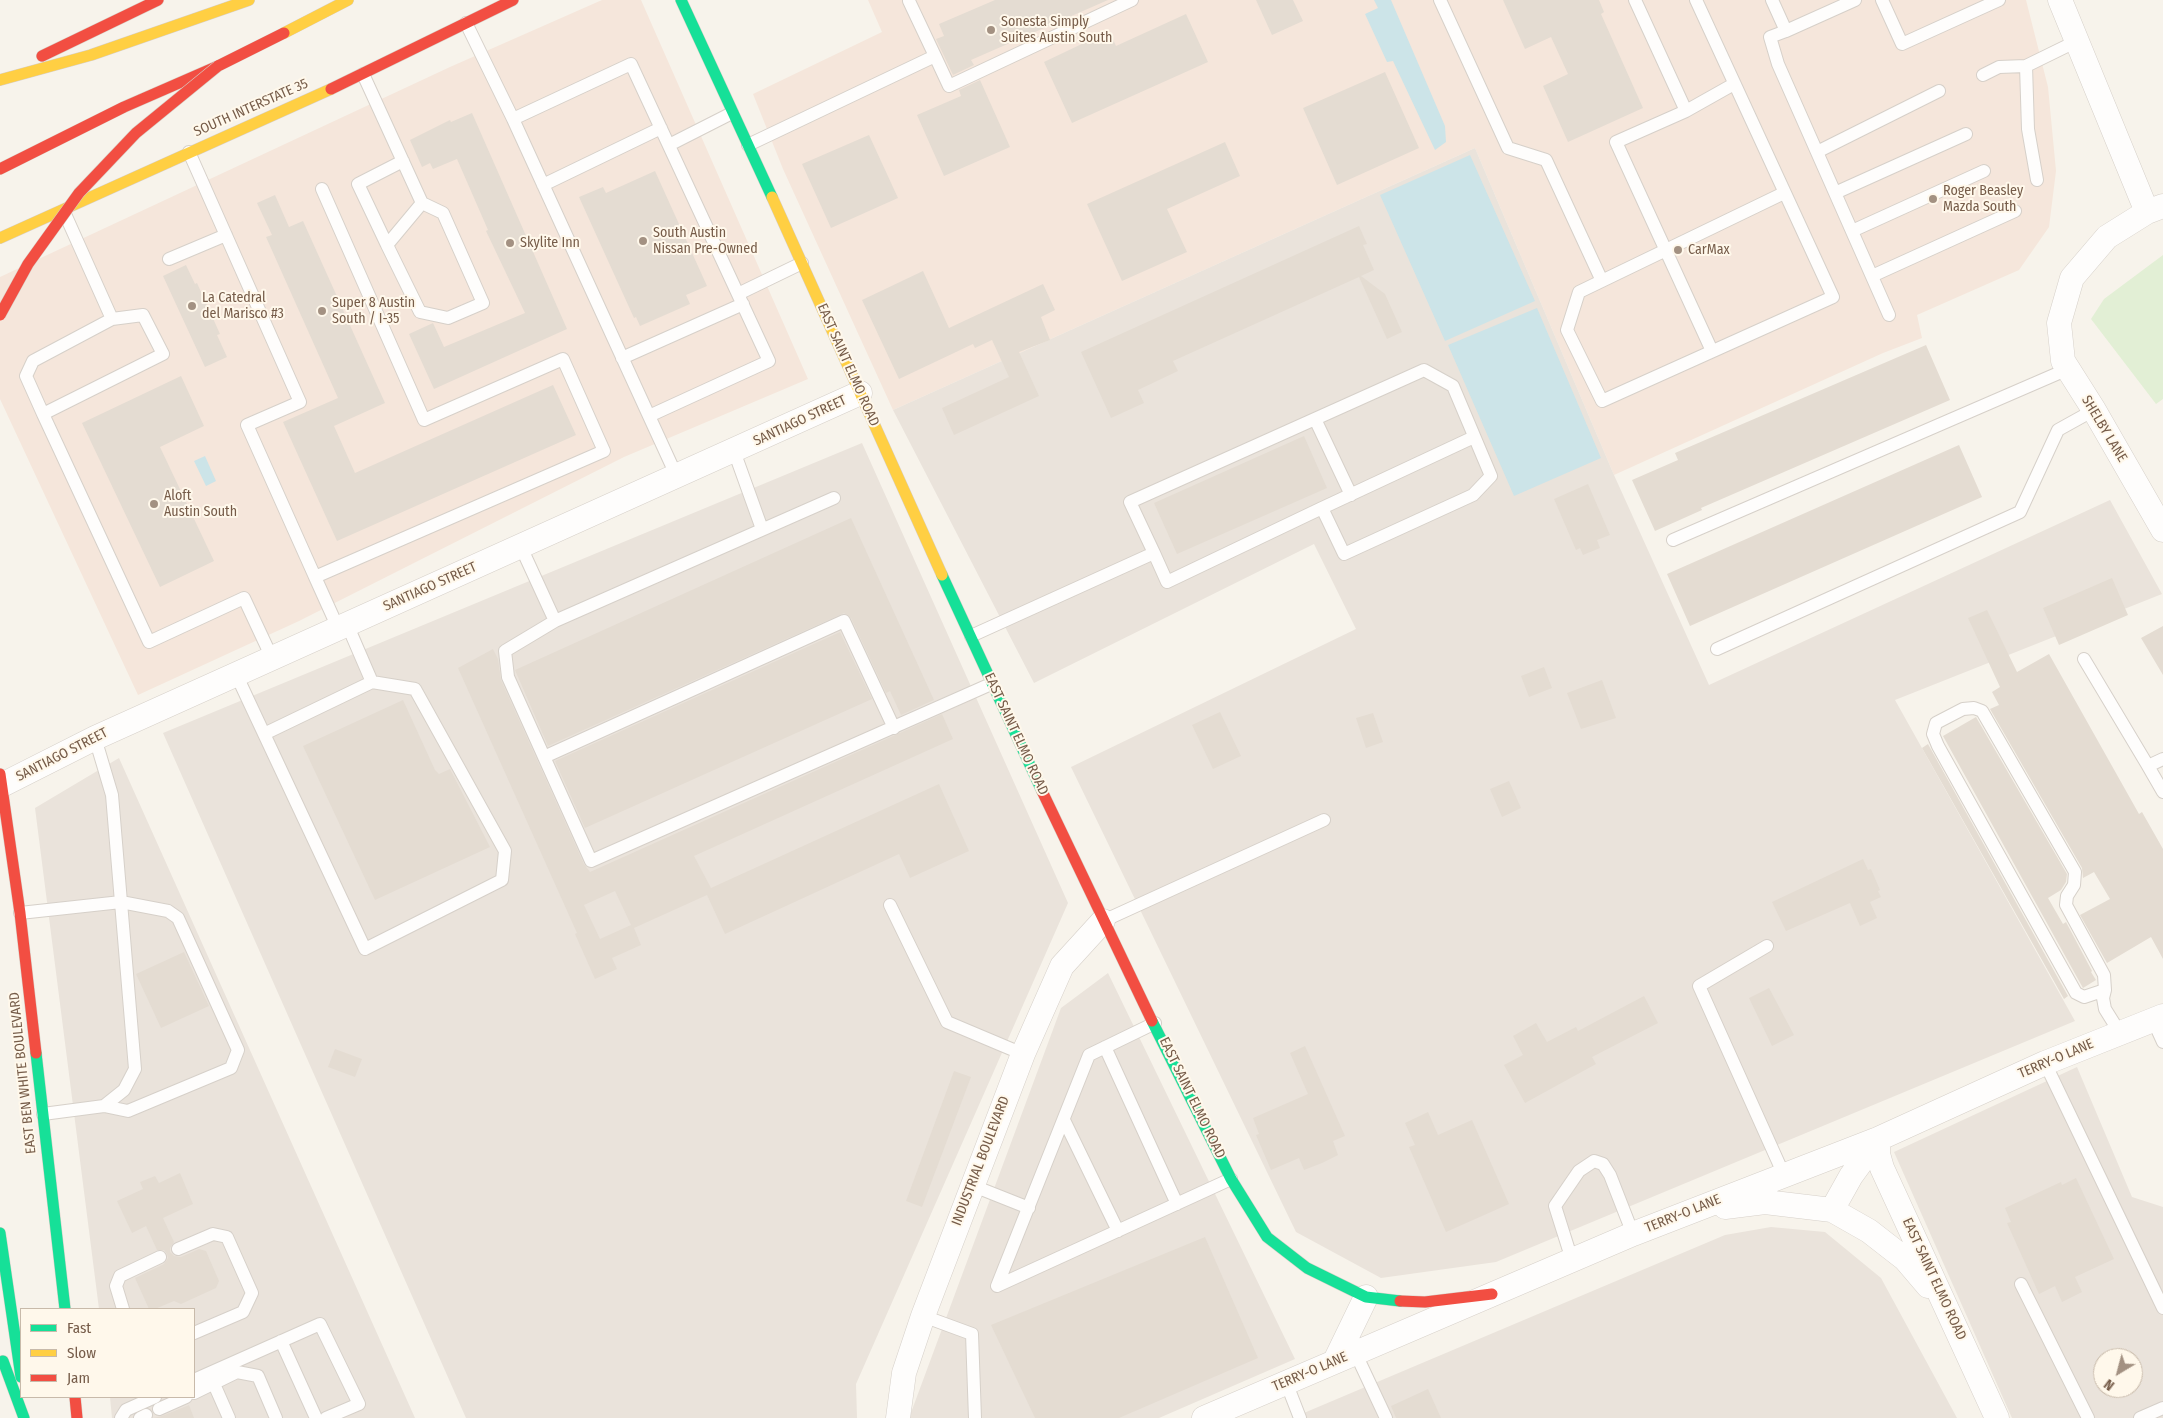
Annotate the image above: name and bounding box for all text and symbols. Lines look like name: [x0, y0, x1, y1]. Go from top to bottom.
place label: Sonesta Simply Suites Austin South: [1001, 14, 1112, 46]
marker: Sonesta Simply Suites Austin South: [985, 24, 997, 36]
street label: SOUTH INTERSTATE 35: [191, 75, 311, 141]
place label: Roger Beasley Mazda South: [1943, 183, 2023, 216]
marker: Roger Beasley Mazda South: [1927, 193, 1939, 205]
place label: South Austin Nissan Pre-Owned: [653, 225, 758, 258]
place label: Skylite Inn: [520, 235, 580, 251]
marker: South Austin Nissan Pre-Owned: [637, 235, 649, 247]
marker: Skylite Inn: [504, 237, 516, 249]
place label: CarMax: [1688, 242, 1730, 258]
marker: CarMax: [1672, 244, 1684, 256]
place label: La Catedral del Marisco #3: [202, 290, 284, 322]
place label: Super 8 Austin South / I-35: [332, 295, 415, 328]
marker: La Catedral del Marisco #3: [186, 300, 198, 312]
street label: EAST SAINT ELMO ROAD: [813, 301, 883, 429]
marker: Super 8 Austin South / I-35: [316, 305, 328, 317]
street label: SANTIAGO STREET: [751, 392, 849, 450]
street label: SHELBY LANE: [2078, 393, 2130, 465]
place label: Aloft Austin South: [164, 488, 237, 520]
marker: Aloft Austin South: [148, 498, 160, 510]
street label: SANTIAGO STREET: [381, 559, 479, 615]
street label: EAST SAINT ELMO ROAD: [980, 670, 1052, 798]
street label: SANTIAGO STREET: [13, 725, 111, 785]
street label: EAST BEN WHITE BOULEVARD: [6, 991, 40, 1155]
street label: EAST SAINT ELMO ROAD: [1155, 1035, 1229, 1161]
street label: TERRY-O LANE: [2016, 1036, 2096, 1082]
street label: INDUSTRIAL BOULEVARD: [949, 1094, 1013, 1228]
street label: TERRY-O LANE: [1643, 1191, 1723, 1237]
street label: EAST SAINT ELMO ROAD: [1898, 1215, 1970, 1343]
legend: [20, 1308, 195, 1398]
text: Fast: [67, 1319, 91, 1337]
text: Slow: [67, 1344, 96, 1362]
north arrow: [2093, 1348, 2143, 1398]
street label: TERRY-O LANE: [1270, 1349, 1350, 1395]
text: Jam: [67, 1369, 90, 1387]
text: N: [2101, 1375, 2118, 1394]

